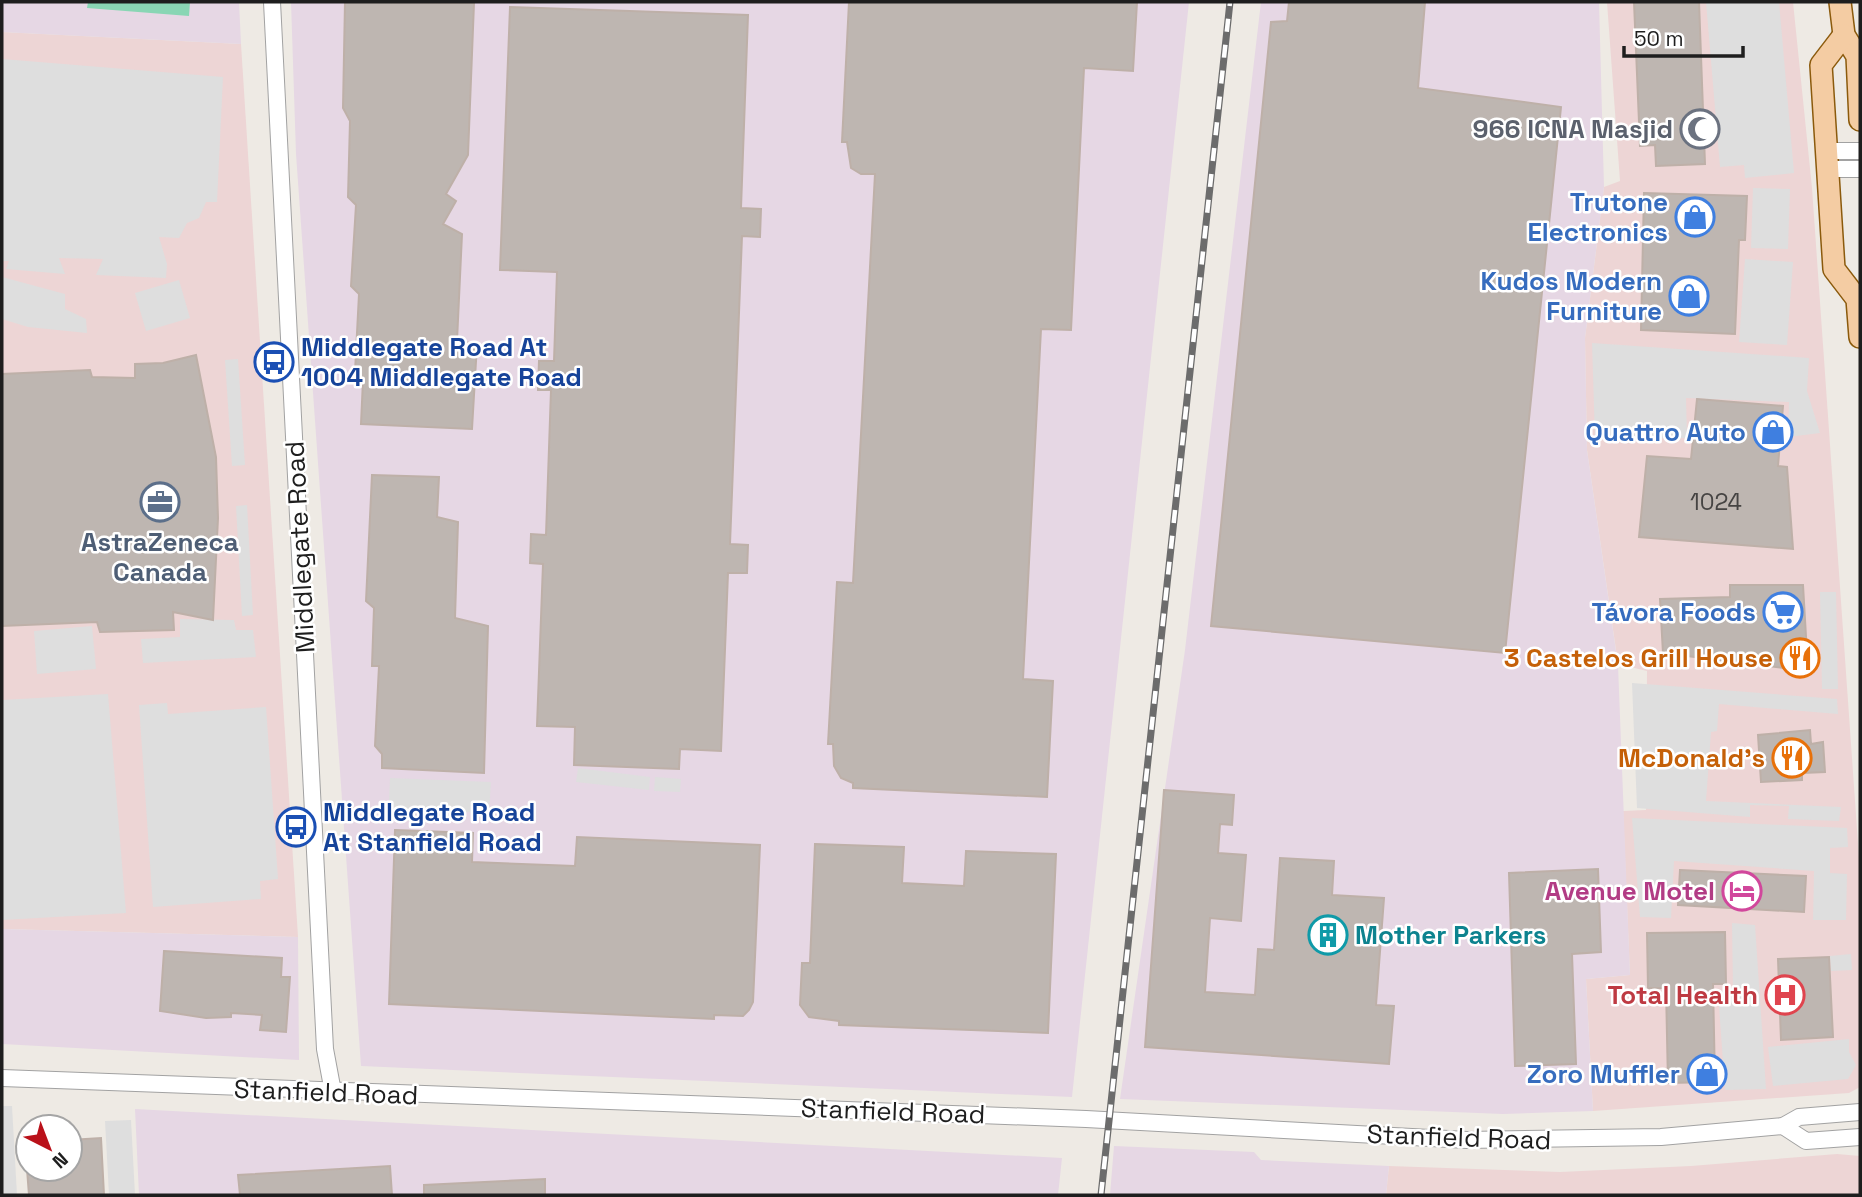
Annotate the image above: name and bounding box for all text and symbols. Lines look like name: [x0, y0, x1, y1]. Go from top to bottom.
scale bar: [1624, 14, 1743, 58]
text: 50 m: [1634, 25, 1684, 52]
mosque icon: 966 ICNA Masjid: [1679, 108, 1721, 150]
place label: 966 ICNA Masjid: [1472, 112, 1673, 146]
place label: Trutone Electronics: [1527, 185, 1668, 249]
shop icon: Trutone Electronics: [1674, 196, 1716, 238]
place label: Kudos Modern Furniture: [1481, 264, 1662, 328]
shop icon: Kudos Modern Furniture: [1668, 275, 1710, 317]
place label: Middlegate Road At 1004 Middlegate Road: [301, 330, 582, 394]
bus stop icon: Middlegate Road At 1004 Middlegate Road: [253, 341, 295, 383]
shop icon: Quattro Auto: [1752, 411, 1794, 453]
place label: Quattro Auto: [1585, 415, 1746, 449]
street label: Middlegate Road: [277, 440, 323, 654]
office icon: AstraZeneca Canada: [139, 481, 181, 523]
house number: 1024: [1690, 487, 1742, 517]
place label: AstraZeneca Canada: [81, 525, 239, 589]
supermarket icon: Távora Foods: [1762, 591, 1804, 633]
place label: Távora Foods: [1591, 595, 1756, 629]
restaurant icon: 3 Castelos Grill House: [1779, 637, 1821, 679]
place label: 3 Castelos Grill House: [1504, 641, 1773, 675]
restaurant icon: McDonald's: [1771, 737, 1813, 779]
place label: McDonald's: [1618, 741, 1765, 775]
place label: Middlegate Road At Stanfield Road: [323, 795, 542, 859]
bus stop icon: Middlegate Road At Stanfield Road: [275, 806, 317, 848]
hotel icon: Avenue Motel: [1721, 870, 1763, 912]
place label: Avenue Motel: [1545, 874, 1715, 908]
building icon: Mother Parkers: [1307, 914, 1349, 956]
place label: Mother Parkers: [1355, 918, 1546, 952]
hospital icon: Total Health: [1764, 974, 1806, 1016]
place label: Total Health: [1607, 978, 1758, 1012]
shop icon: Zoro Muffler: [1686, 1053, 1728, 1095]
place label: Zoro Muffler: [1527, 1057, 1680, 1091]
street label: Stanfield Road: [233, 1072, 419, 1112]
street label: Stanfield Road: [800, 1091, 986, 1131]
north arrow: [14, 1113, 84, 1183]
street label: Stanfield Road: [1366, 1117, 1552, 1157]
text: N: [47, 1147, 73, 1174]

